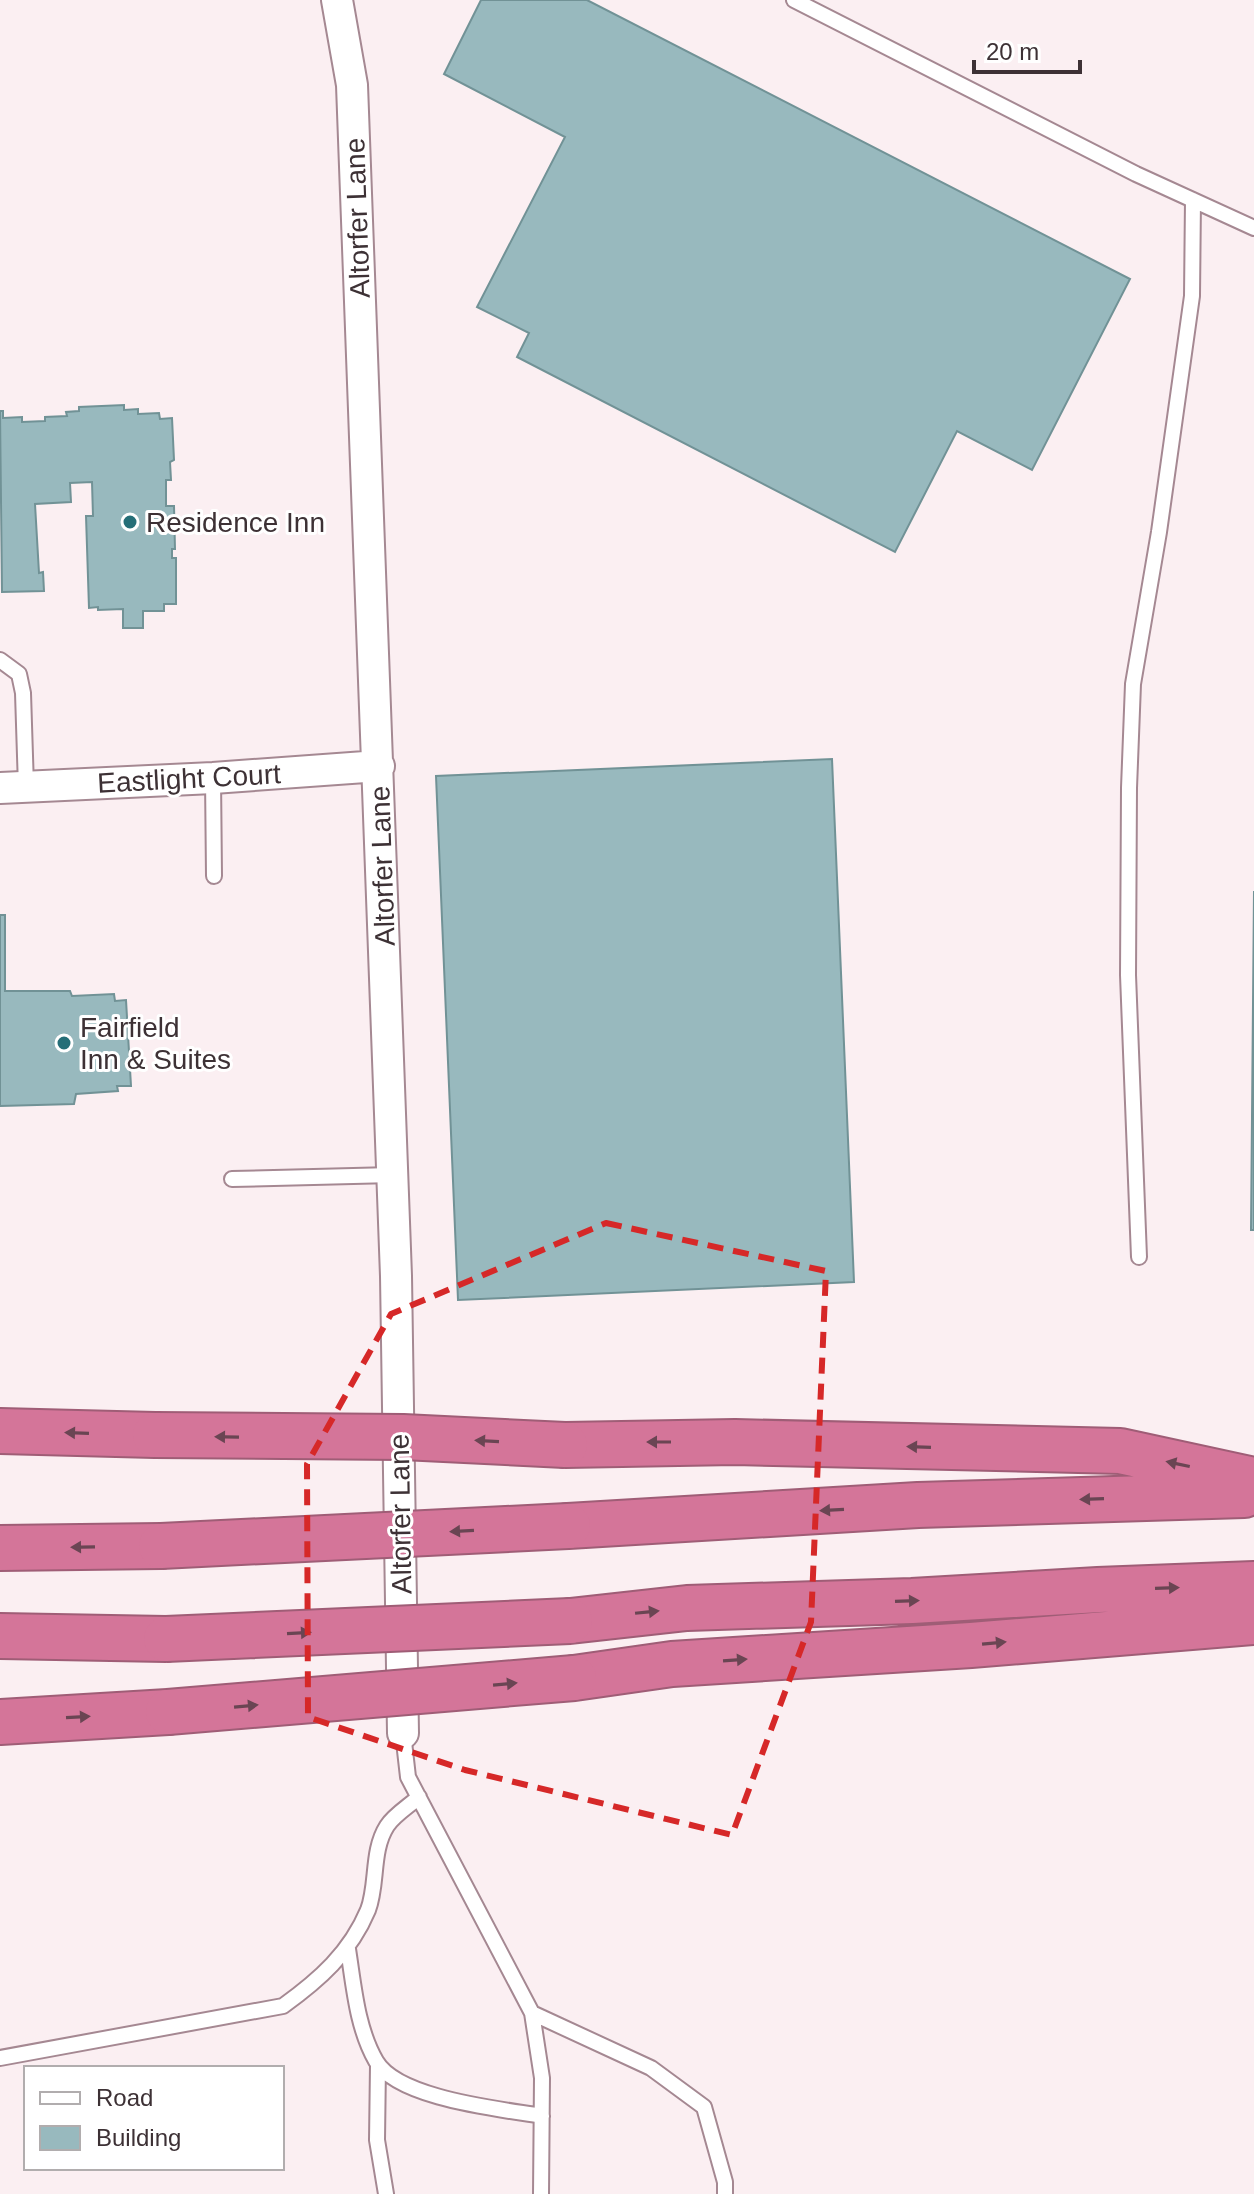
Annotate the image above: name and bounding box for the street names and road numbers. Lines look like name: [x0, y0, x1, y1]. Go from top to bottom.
street label: Altorfer Lane: [339, 137, 376, 299]
street label: Eastlight Court: [97, 758, 282, 799]
street label: Altorfer Lane: [364, 785, 401, 947]
street label: Altorfer Lane: [384, 1434, 417, 1594]

